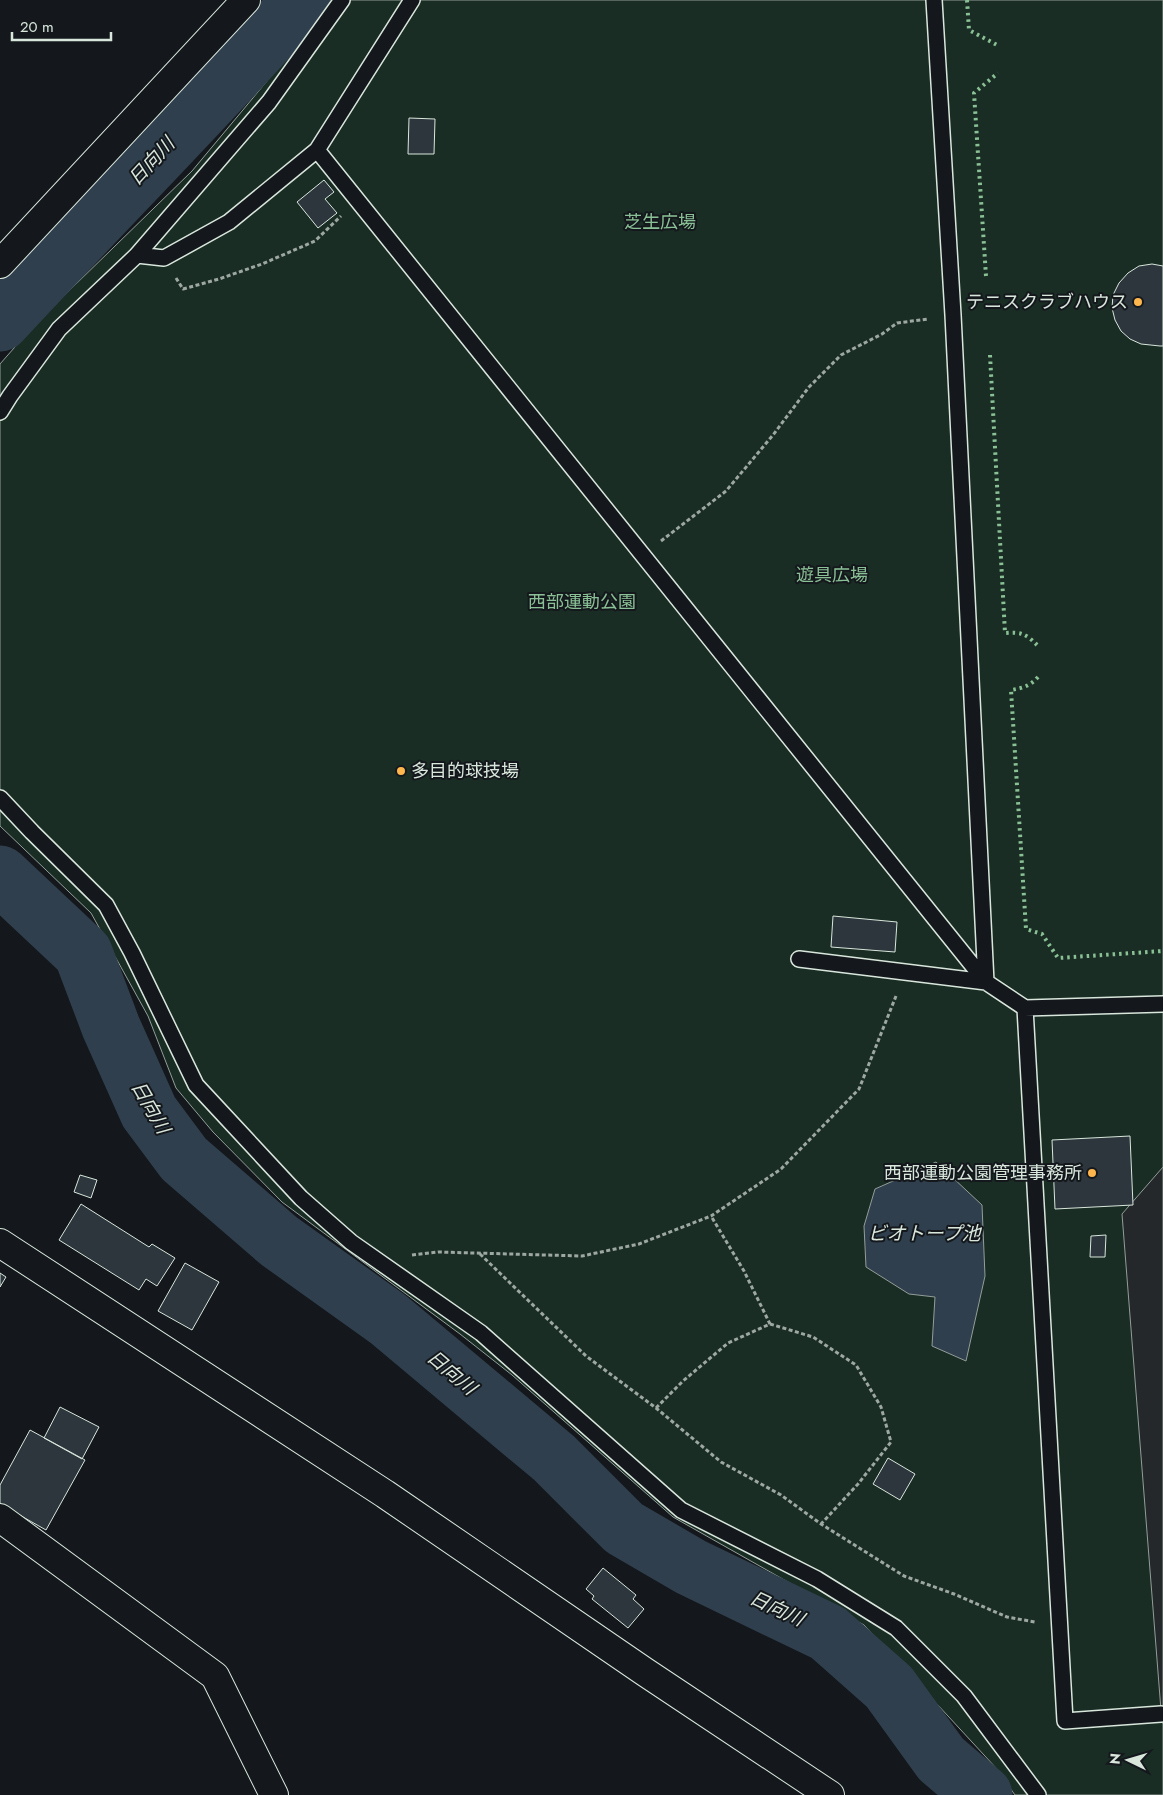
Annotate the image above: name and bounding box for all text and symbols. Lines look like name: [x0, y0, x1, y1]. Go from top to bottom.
scale bar: [12, 10, 111, 42]
text: 20 m: [20, 16, 54, 38]
water label: 日向川: [122, 130, 182, 191]
park label: 芝生広場: [624, 209, 696, 235]
place label: テニスクラブハウス: [966, 289, 1128, 315]
marker: テニスクラブハウス: [1132, 296, 1144, 308]
park label: 遊具広場: [796, 562, 868, 588]
park label: 西部運動公園: [528, 589, 636, 615]
place label: 多目的球技場: [411, 758, 519, 784]
marker: 多目的球技場: [395, 765, 407, 777]
water label: 日向川: [125, 1076, 178, 1140]
place label: 西部運動公園管理事務所: [884, 1160, 1082, 1186]
marker: 西部運動公園管理事務所: [1086, 1167, 1098, 1179]
water label: ビオトープ池: [868, 1220, 982, 1247]
water label: 日向川: [421, 1344, 484, 1402]
water label: 日向川: [745, 1584, 810, 1634]
north arrow: [1103, 1735, 1153, 1785]
text: N: [1105, 1752, 1125, 1765]

